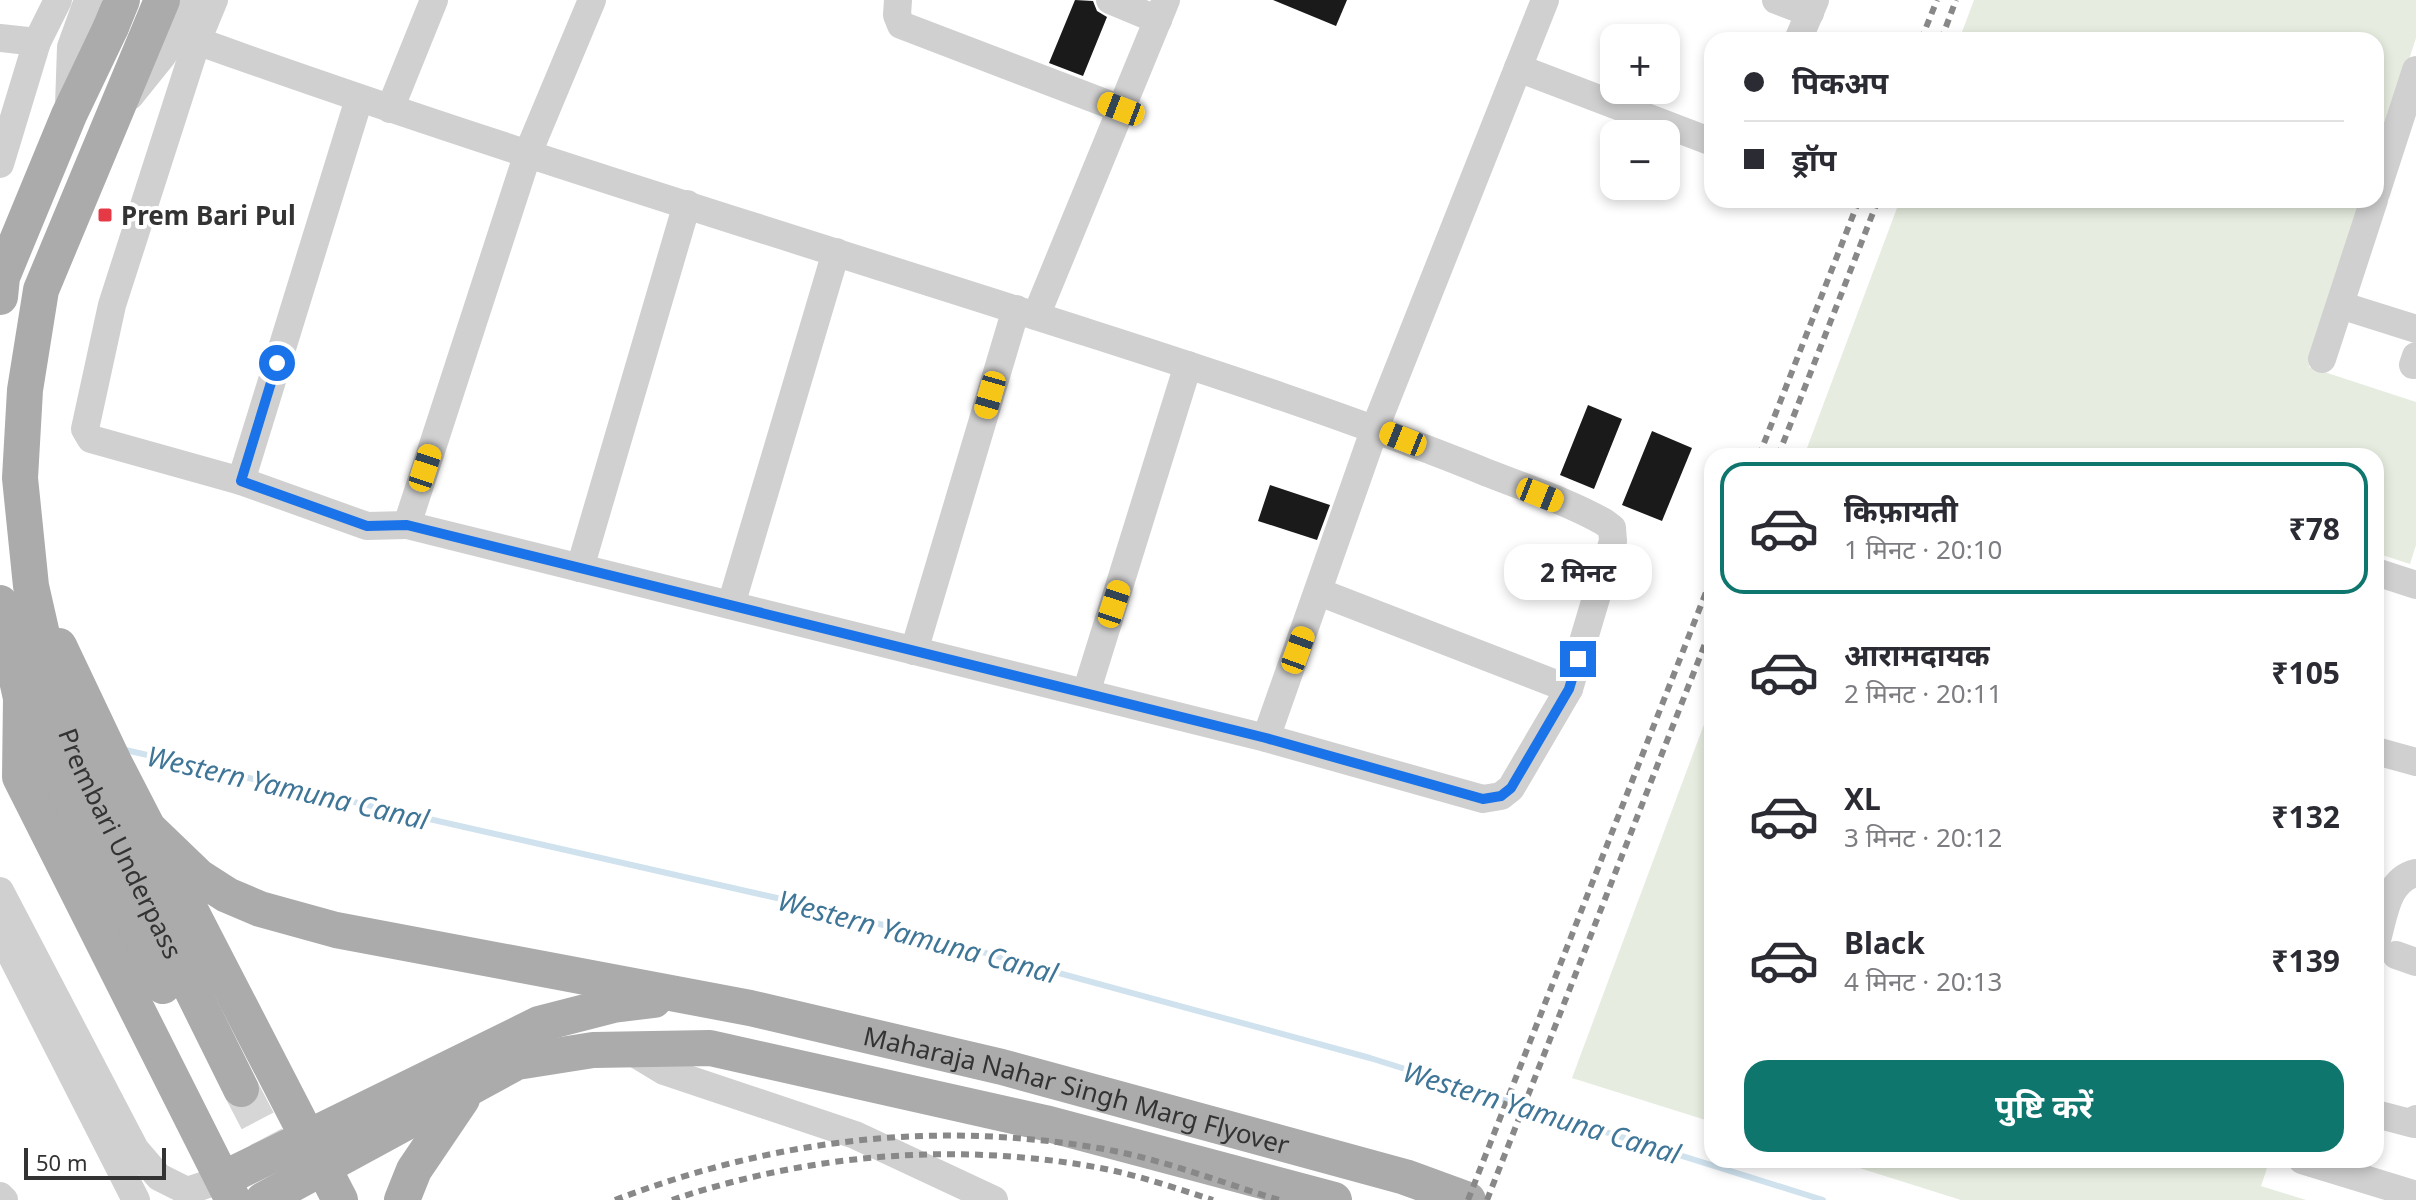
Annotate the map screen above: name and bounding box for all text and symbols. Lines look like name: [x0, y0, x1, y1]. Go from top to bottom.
map controls: [1600, 24, 1680, 200]
button: +: [1600, 24, 1680, 104]
text: पिकअप: [1792, 62, 1888, 103]
car: [1094, 89, 1148, 129]
button: −: [1600, 120, 1680, 200]
text: ड्रॉप: [1792, 139, 1836, 180]
place label: Prem Bari Pul: [121, 197, 296, 233]
marker: Prem Bari Pul: [96, 206, 114, 224]
route start: [259, 345, 295, 381]
car: [972, 369, 1008, 421]
car: [1376, 419, 1430, 459]
car: [406, 441, 444, 495]
car: [1513, 475, 1567, 515]
text: किफ़ायती: [1844, 490, 1958, 531]
icon: car: [1748, 492, 1820, 564]
text: ₹78: [2289, 508, 2340, 549]
text: 1 मिनट · 20:10: [1844, 531, 2002, 567]
callout: 2 मिनट: [1504, 543, 1652, 599]
text: 2 मिनट: [1540, 554, 1616, 590]
car: [1095, 577, 1133, 631]
car: [1279, 623, 1317, 677]
text: आरामदायक: [1844, 634, 1990, 675]
icon: car: [1748, 636, 1820, 708]
route end: [1560, 641, 1596, 677]
text: ₹105: [2271, 652, 2340, 693]
text: 2 मिनट · 20:11: [1844, 675, 2002, 711]
street label: Prembari Underpass: [50, 723, 191, 964]
water label: Western Yamuna Canal: [143, 736, 433, 838]
text: XL: [1844, 778, 1881, 819]
icon: car: [1748, 780, 1820, 852]
text: ₹132: [2271, 796, 2340, 837]
text: 3 मिनट · 20:12: [1844, 819, 2002, 855]
water label: Western Yamuna Canal: [774, 880, 1063, 992]
text: Black: [1844, 922, 1925, 963]
icon: car: [1748, 924, 1820, 996]
text: ₹139: [2271, 940, 2340, 981]
text: 4 मिनट · 20:13: [1844, 963, 2002, 999]
street label: Maharaja Nahar Singh Marg Flyover: [860, 1017, 1294, 1163]
water label: Western Yamuna Canal: [1399, 1052, 1686, 1172]
button: पुष्टि करें: [1744, 1060, 2344, 1152]
scale bar: [24, 1144, 166, 1180]
text: 50 m: [36, 1147, 87, 1177]

